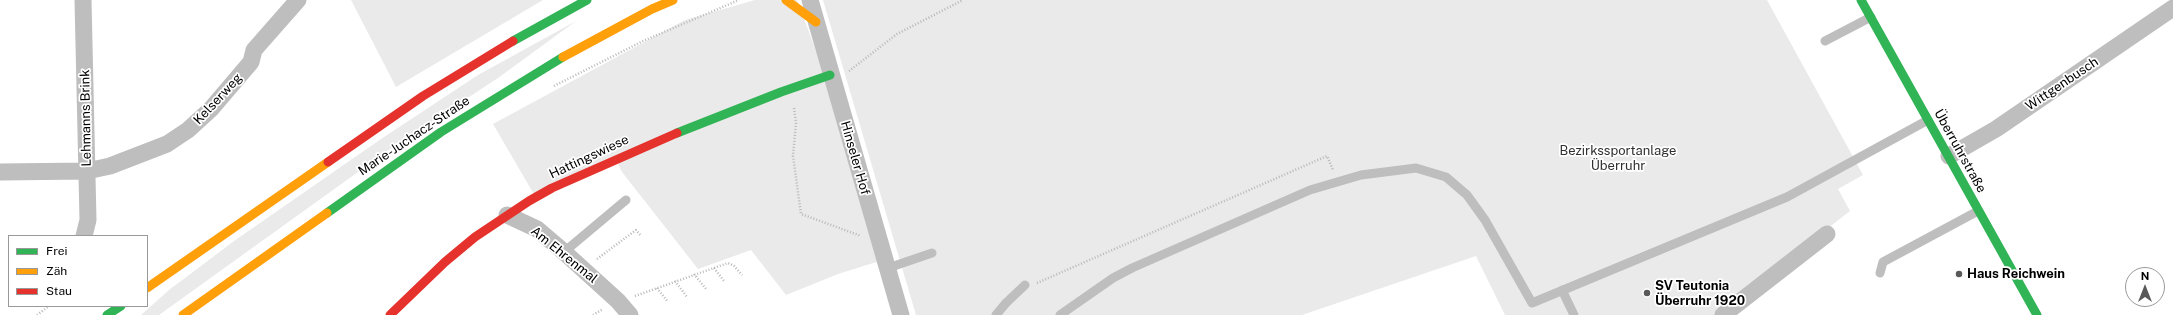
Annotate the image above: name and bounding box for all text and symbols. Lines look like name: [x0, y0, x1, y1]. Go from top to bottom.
street label: Wittgenbusch: [2023, 54, 2101, 114]
street label: Lehmanns Brink: [77, 69, 95, 167]
street label: Kelserweg: [190, 70, 246, 128]
street label: Marie-Juchacz-Straße: [355, 93, 473, 179]
street label: Überruhrstraße: [1931, 107, 1989, 195]
street label: Hinseler Hof: [837, 119, 873, 197]
street label: Hattingswiese: [547, 132, 631, 182]
park label: Bezirkssportanlage Überruhr: [1560, 143, 1676, 174]
street label: Am Ehrenmal: [528, 223, 600, 287]
legend: [8, 235, 148, 307]
text: Frei: [46, 244, 68, 258]
text: Zäh: [46, 264, 67, 278]
place label: Haus Reichwein: [1967, 266, 2065, 282]
north arrow: [2125, 267, 2165, 307]
marker: Haus Reichwein: [1954, 269, 1964, 279]
text: N: [2141, 270, 2149, 282]
place label: SV Teutonia Überruhr 1920: [1655, 278, 1745, 309]
text: Stau: [46, 284, 72, 298]
marker: SV Teutonia Überruhr 1920: [1642, 288, 1652, 298]

